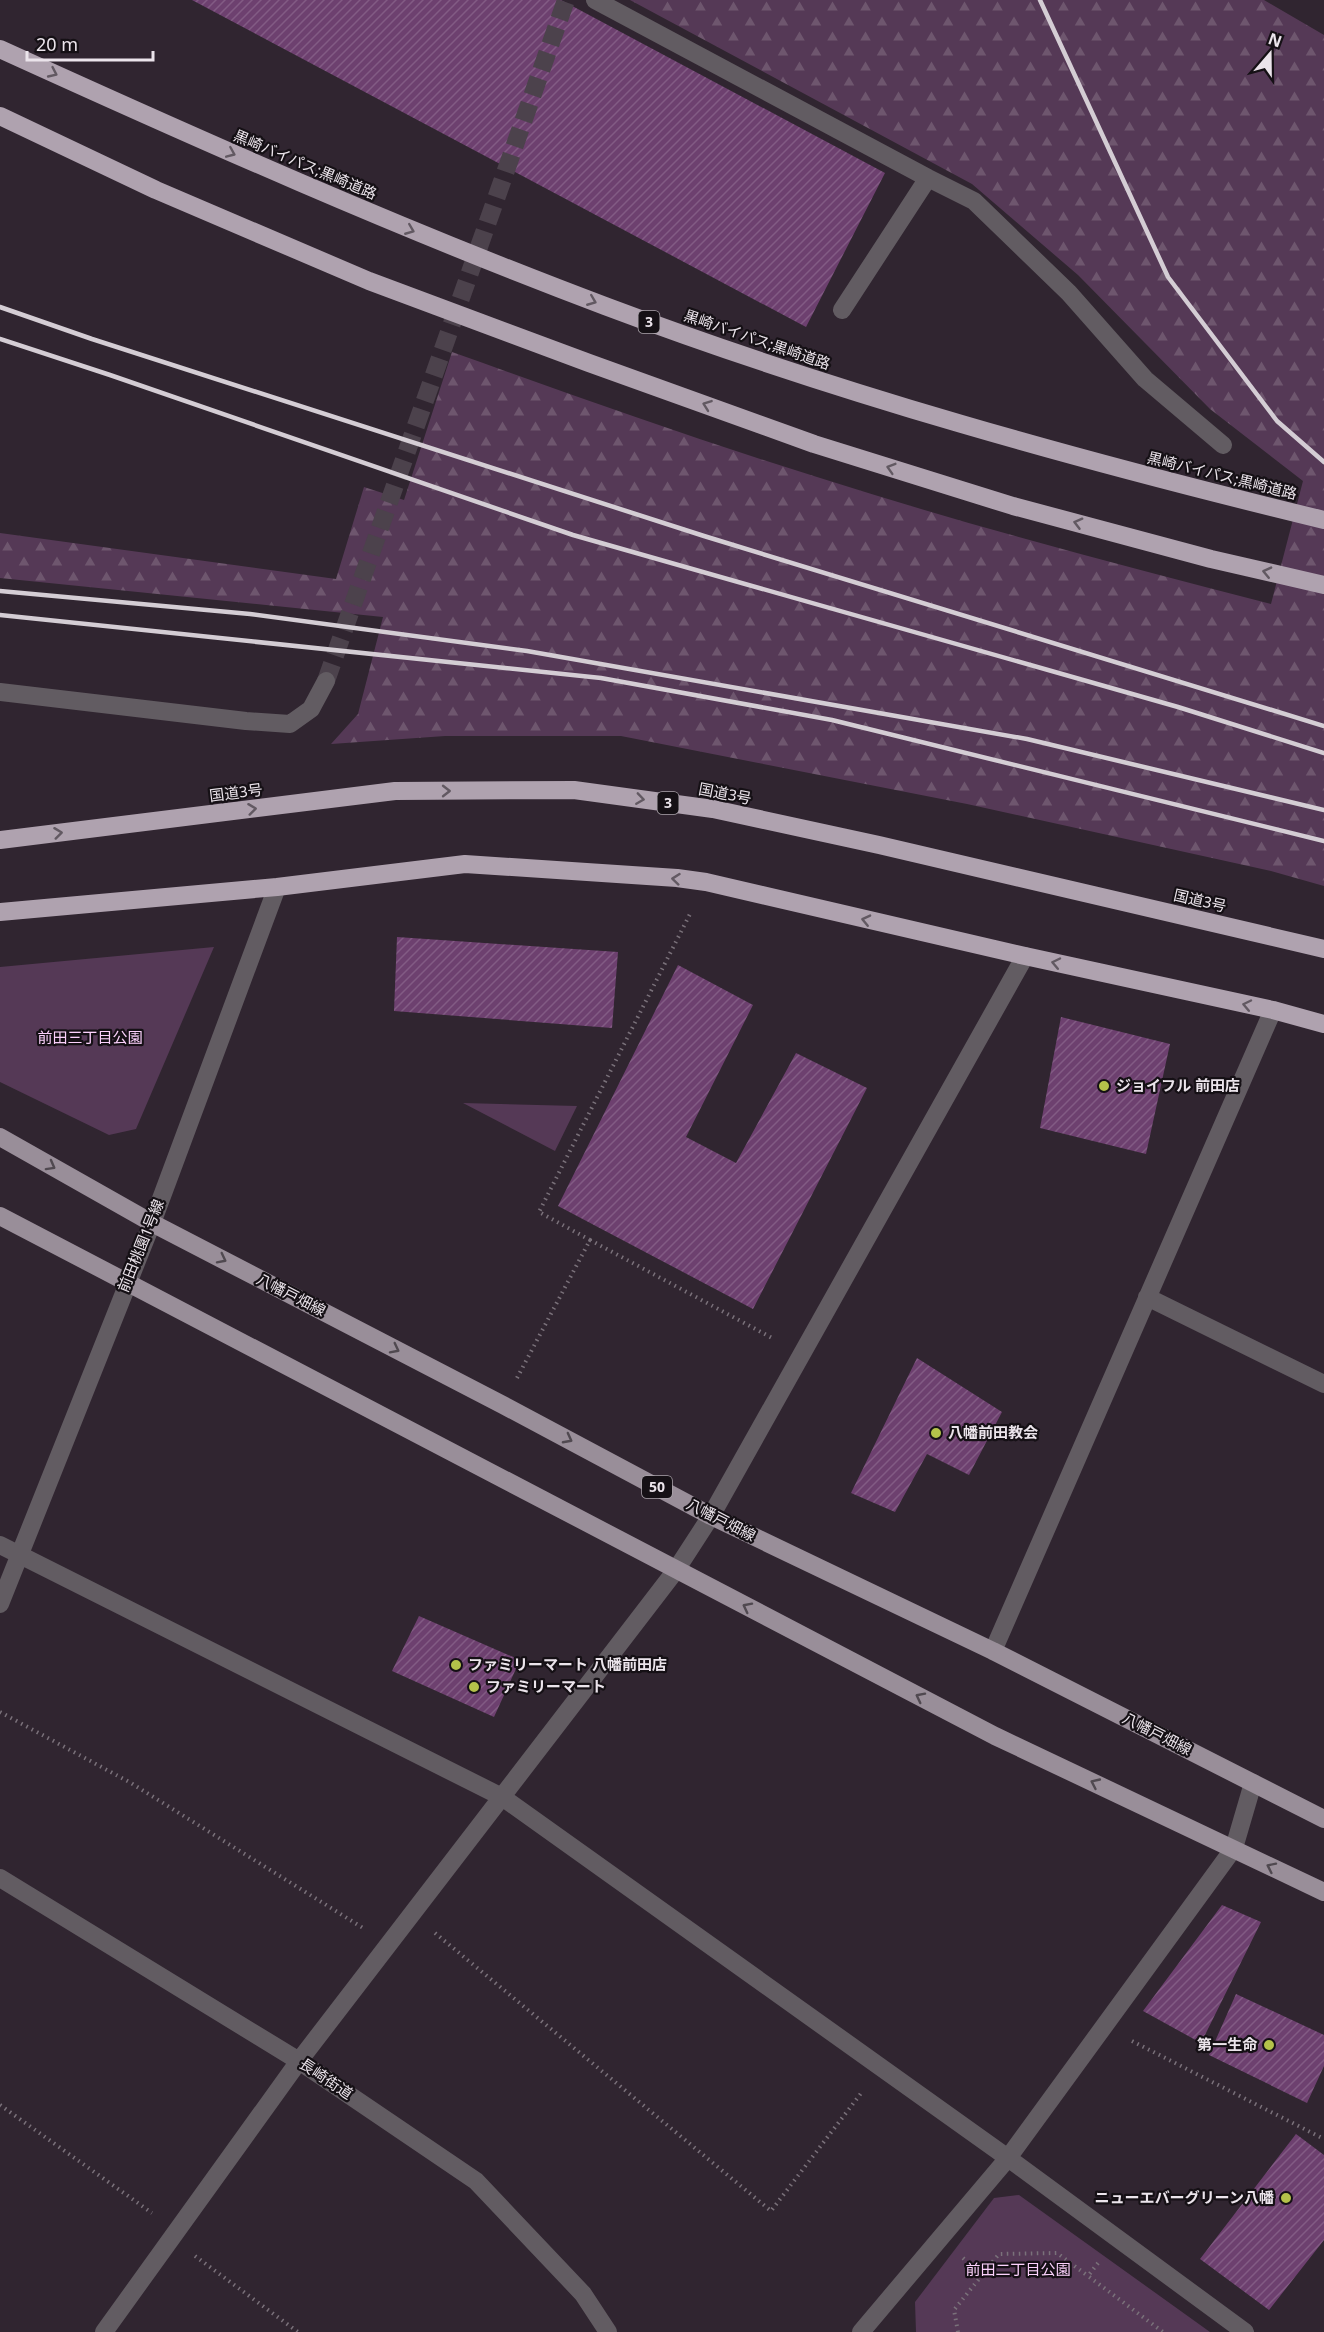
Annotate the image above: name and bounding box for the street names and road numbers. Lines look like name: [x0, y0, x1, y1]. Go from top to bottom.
street label: 黒崎バイパス;黒崎道路: [231, 125, 380, 203]
street label: 黒崎バイパス;黒崎道路: [681, 305, 833, 374]
road number: 3: [638, 311, 660, 333]
street label: 黒崎バイパス;黒崎道路: [1145, 447, 1299, 503]
street label: 国道3号: [697, 778, 753, 808]
street label: 国道3号: [208, 779, 264, 805]
road number: 3: [658, 792, 678, 814]
street label: 国道3号: [1172, 884, 1229, 916]
street label: 前田桃園1号線: [112, 1196, 168, 1295]
street label: 八幡戸畑線: [253, 1268, 329, 1320]
road number: 50: [642, 1476, 672, 1498]
street label: 八幡戸畑線: [683, 1493, 759, 1545]
street label: 八幡戸畑線: [1119, 1707, 1195, 1759]
street label: 長崎街道: [296, 2053, 357, 2103]

